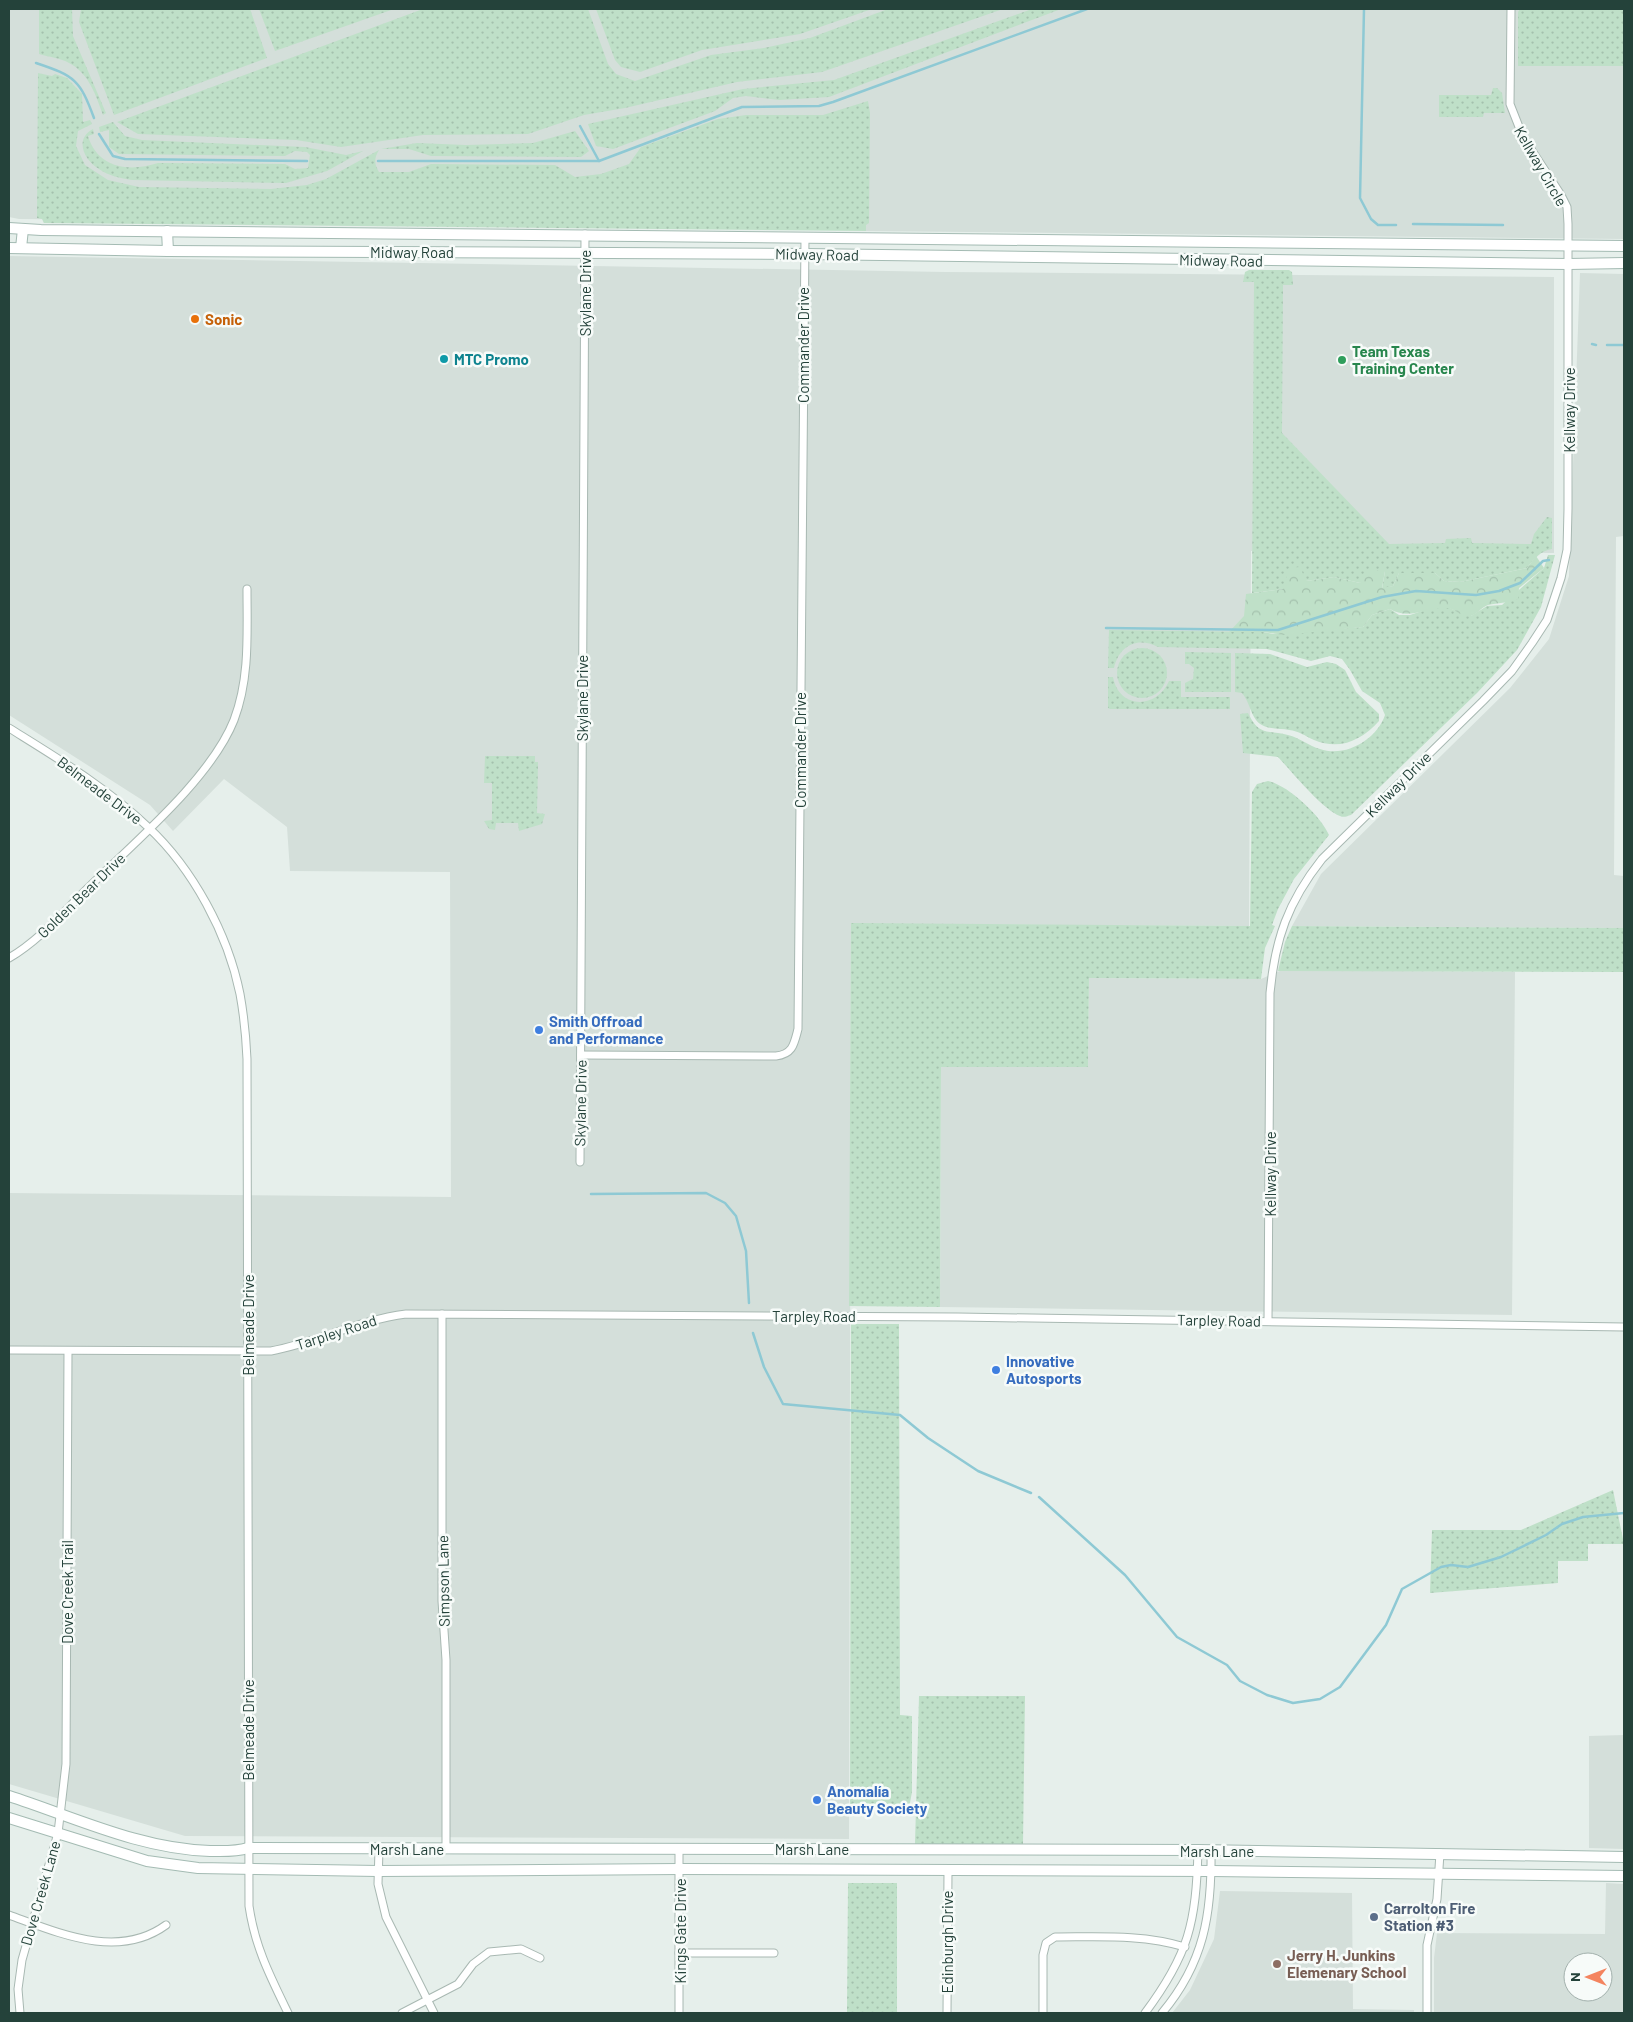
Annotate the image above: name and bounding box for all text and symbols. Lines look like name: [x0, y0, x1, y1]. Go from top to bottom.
street label: Kellway Circle: [1511, 123, 1571, 209]
street label: Midway Road: [370, 243, 454, 261]
street label: Midway Road: [775, 244, 859, 264]
street label: Skylane Drive: [576, 250, 594, 336]
street label: Midway Road: [1179, 250, 1263, 270]
street label: Commander Drive: [794, 287, 812, 403]
place label: Sonic: [205, 310, 242, 328]
marker: Sonic: [189, 313, 201, 325]
place label: Team Texas Training Center: [1352, 342, 1454, 377]
place label: MTC Promo: [454, 350, 529, 368]
marker: MTC Promo: [438, 353, 450, 365]
marker: Team Texas Training Center: [1336, 354, 1348, 366]
street label: Kellway Drive: [1560, 367, 1578, 453]
street label: Skylane Drive: [573, 655, 591, 741]
street label: Commander Drive: [791, 692, 809, 808]
street label: Kellway Drive: [1361, 747, 1435, 821]
street label: Belmeade Drive: [54, 752, 146, 828]
street label: Golden Bear Drive: [33, 849, 129, 941]
place label: Smith Offroad and Performance: [549, 1012, 663, 1047]
marker: Smith Offroad and Performance: [533, 1024, 545, 1036]
street label: Skylane Drive: [570, 1059, 590, 1147]
street label: Kellway Drive: [1261, 1131, 1279, 1217]
street label: Belmeade Drive: [239, 1274, 257, 1376]
street label: Tarpley Road: [772, 1307, 856, 1325]
street label: Tarpley Road: [293, 1310, 379, 1354]
street label: Tarpley Road: [1177, 1310, 1261, 1330]
place label: Innovative Autosports: [1006, 1352, 1082, 1387]
marker: Innovative Autosports: [990, 1364, 1002, 1376]
street label: Simpson Lane: [433, 1535, 453, 1627]
street label: Dove Creek Trail: [58, 1540, 76, 1644]
street label: Belmeade Drive: [239, 1679, 257, 1781]
place label: Anomalía Beauty Society: [827, 1782, 928, 1817]
marker: Anomalía Beauty Society: [811, 1794, 823, 1806]
street label: Dove Creek Lane: [16, 1839, 64, 1947]
street label: Marsh Lane: [370, 1840, 444, 1858]
street label: Marsh Lane: [775, 1840, 849, 1858]
street label: Marsh Lane: [1180, 1842, 1254, 1860]
street label: Kings Gate Drive: [671, 1878, 689, 1984]
street label: Edinburgh Drive: [938, 1890, 956, 1994]
place label: Carrolton Fire Station #3: [1384, 1899, 1475, 1934]
marker: Carrolton Fire Station #3: [1368, 1911, 1380, 1923]
place label: Jerry H. Junkins Elemenary School: [1287, 1946, 1406, 1981]
north arrow: [1563, 1952, 1613, 2002]
marker: Jerry H. Junkins Elemenary School: [1271, 1958, 1283, 1970]
text: N: [1566, 1972, 1583, 1982]

